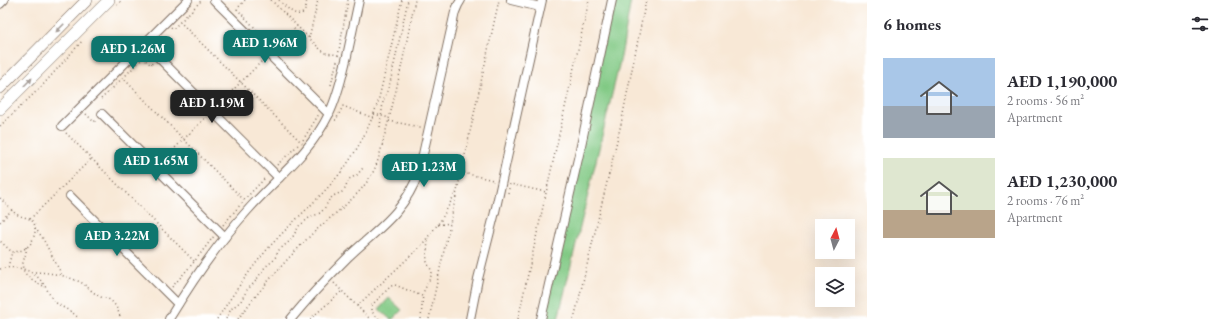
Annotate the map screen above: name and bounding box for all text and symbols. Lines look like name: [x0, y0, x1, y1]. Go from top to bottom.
text: 6 homes: [883, 13, 941, 35]
icon: filters: [1189, 13, 1211, 35]
one-way arrow: [55, 23, 65, 33]
pin: AED 1.96M: [219, 30, 311, 64]
text: AED 1.96M: [232, 34, 298, 51]
pin: AED 1.26M: [87, 36, 179, 70]
text: AED 1.26M: [100, 40, 166, 57]
text: AED 1,190,000: [1007, 70, 1117, 92]
icon: home: [915, 74, 963, 122]
one-way arrow: [23, 77, 33, 86]
pin: AED 1.19M: [166, 90, 258, 124]
text: 2 rooms · 56 m²: [1007, 92, 1084, 109]
text: AED 1.19M: [179, 94, 245, 111]
text: Apartment: [1007, 109, 1062, 126]
pin: AED 1.65M: [110, 148, 202, 182]
text: AED 1.65M: [123, 152, 189, 169]
pin: AED 1.23M: [378, 154, 470, 188]
text: AED 1.23M: [391, 158, 457, 175]
text: AED 1,230,000: [1007, 170, 1117, 192]
icon: home: [915, 174, 963, 222]
text: 2 rooms · 76 m²: [1007, 192, 1084, 209]
text: Apartment: [1007, 209, 1062, 226]
north arrow: [815, 219, 855, 259]
map controls: [815, 219, 855, 307]
pin: AED 3.22M: [71, 223, 163, 257]
text: AED 3.22M: [84, 227, 150, 244]
button: layers: [815, 267, 855, 307]

